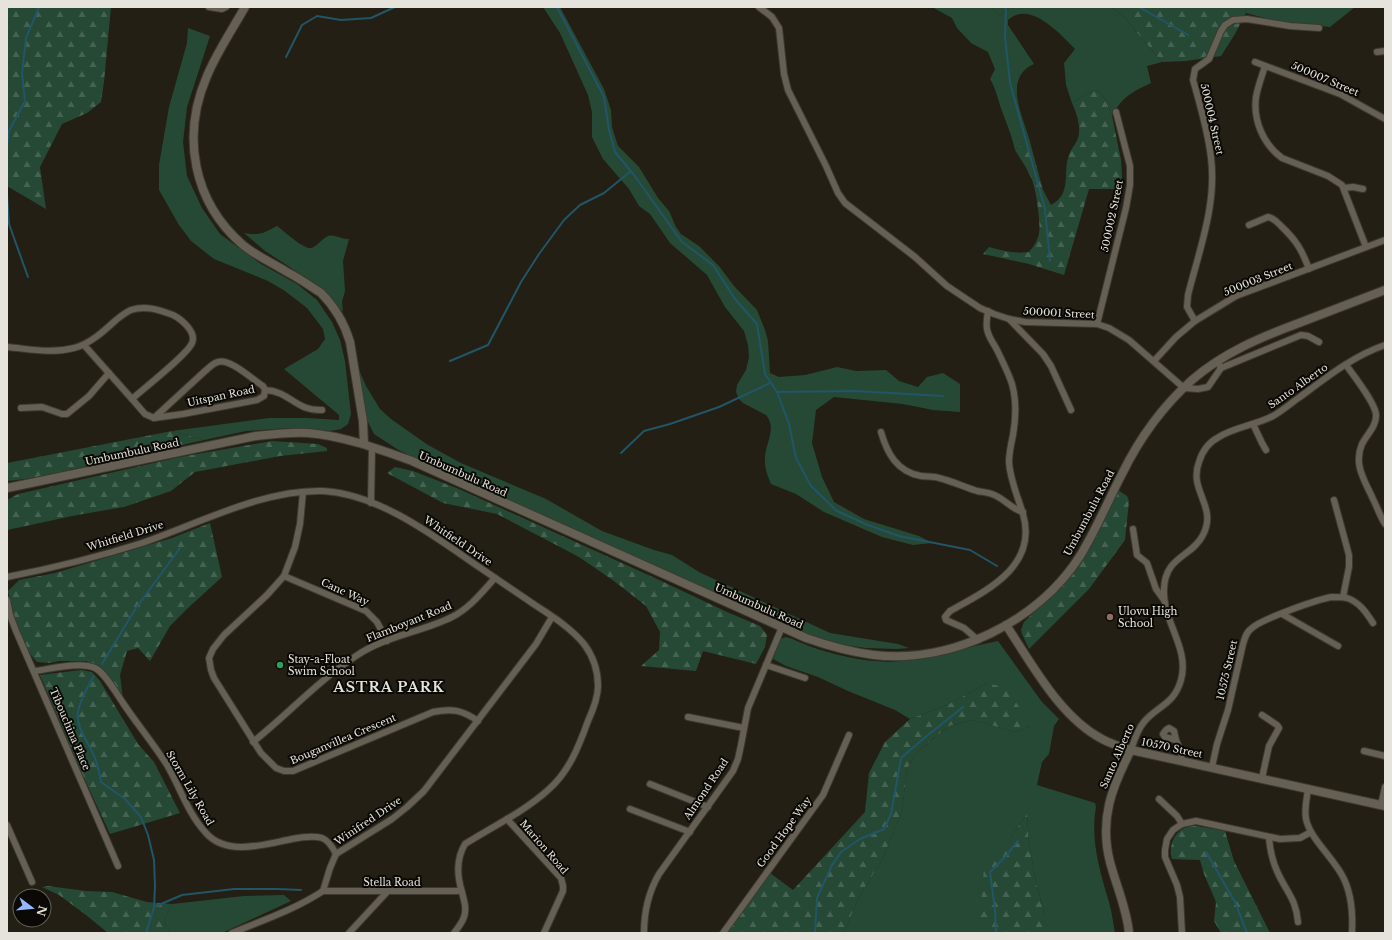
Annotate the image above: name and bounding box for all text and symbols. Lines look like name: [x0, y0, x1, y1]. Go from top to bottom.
street label: 500007 Street: [1289, 59, 1361, 99]
street label: 500004 Street: [1197, 82, 1227, 156]
street label: 500002 Street: [1098, 179, 1126, 253]
street label: 500003 Street: [1222, 259, 1295, 299]
street label: 500001 Street: [1023, 305, 1095, 321]
street label: Santo Alberto: [1266, 360, 1331, 411]
street label: Uitspan Road: [186, 382, 256, 410]
street label: Umbumbulu Road: [84, 436, 180, 468]
street label: Umbumbulu Road: [417, 449, 510, 499]
street label: Umbumbulu Road: [1061, 468, 1117, 558]
street label: Whitfield Drive: [420, 513, 495, 569]
street label: Whitfield Drive: [84, 518, 165, 554]
street label: Cane Way: [319, 576, 372, 609]
street label: Umbumbulu Road: [713, 581, 806, 631]
street label: Flamboyant Road: [364, 599, 454, 645]
place label: Ulovu High School: [1118, 605, 1178, 630]
marker: Ulovu High School: [1105, 612, 1115, 622]
street label: 10575 Street: [1214, 639, 1240, 701]
place label: Stay-a-Float Swim School: [288, 653, 355, 678]
marker: Stay-a-Float Swim School: [275, 660, 285, 670]
district label: ASTRA PARK: [332, 678, 445, 696]
street label: Tibouchina Place: [47, 686, 93, 773]
street label: Bouganvillea Crescent: [288, 711, 398, 767]
street label: Santo Alberto: [1097, 721, 1137, 791]
street label: 10570 Street: [1140, 735, 1204, 761]
street label: Storm Lily Road: [163, 748, 217, 828]
street label: Almond Road: [680, 756, 731, 823]
street label: Winifred Drive: [331, 794, 404, 849]
street label: Good Hope Way: [754, 794, 814, 870]
street label: Marion Road: [517, 817, 571, 877]
street label: Stella Road: [363, 876, 421, 889]
north arrow: [12, 888, 52, 928]
text: N: [33, 904, 50, 918]

